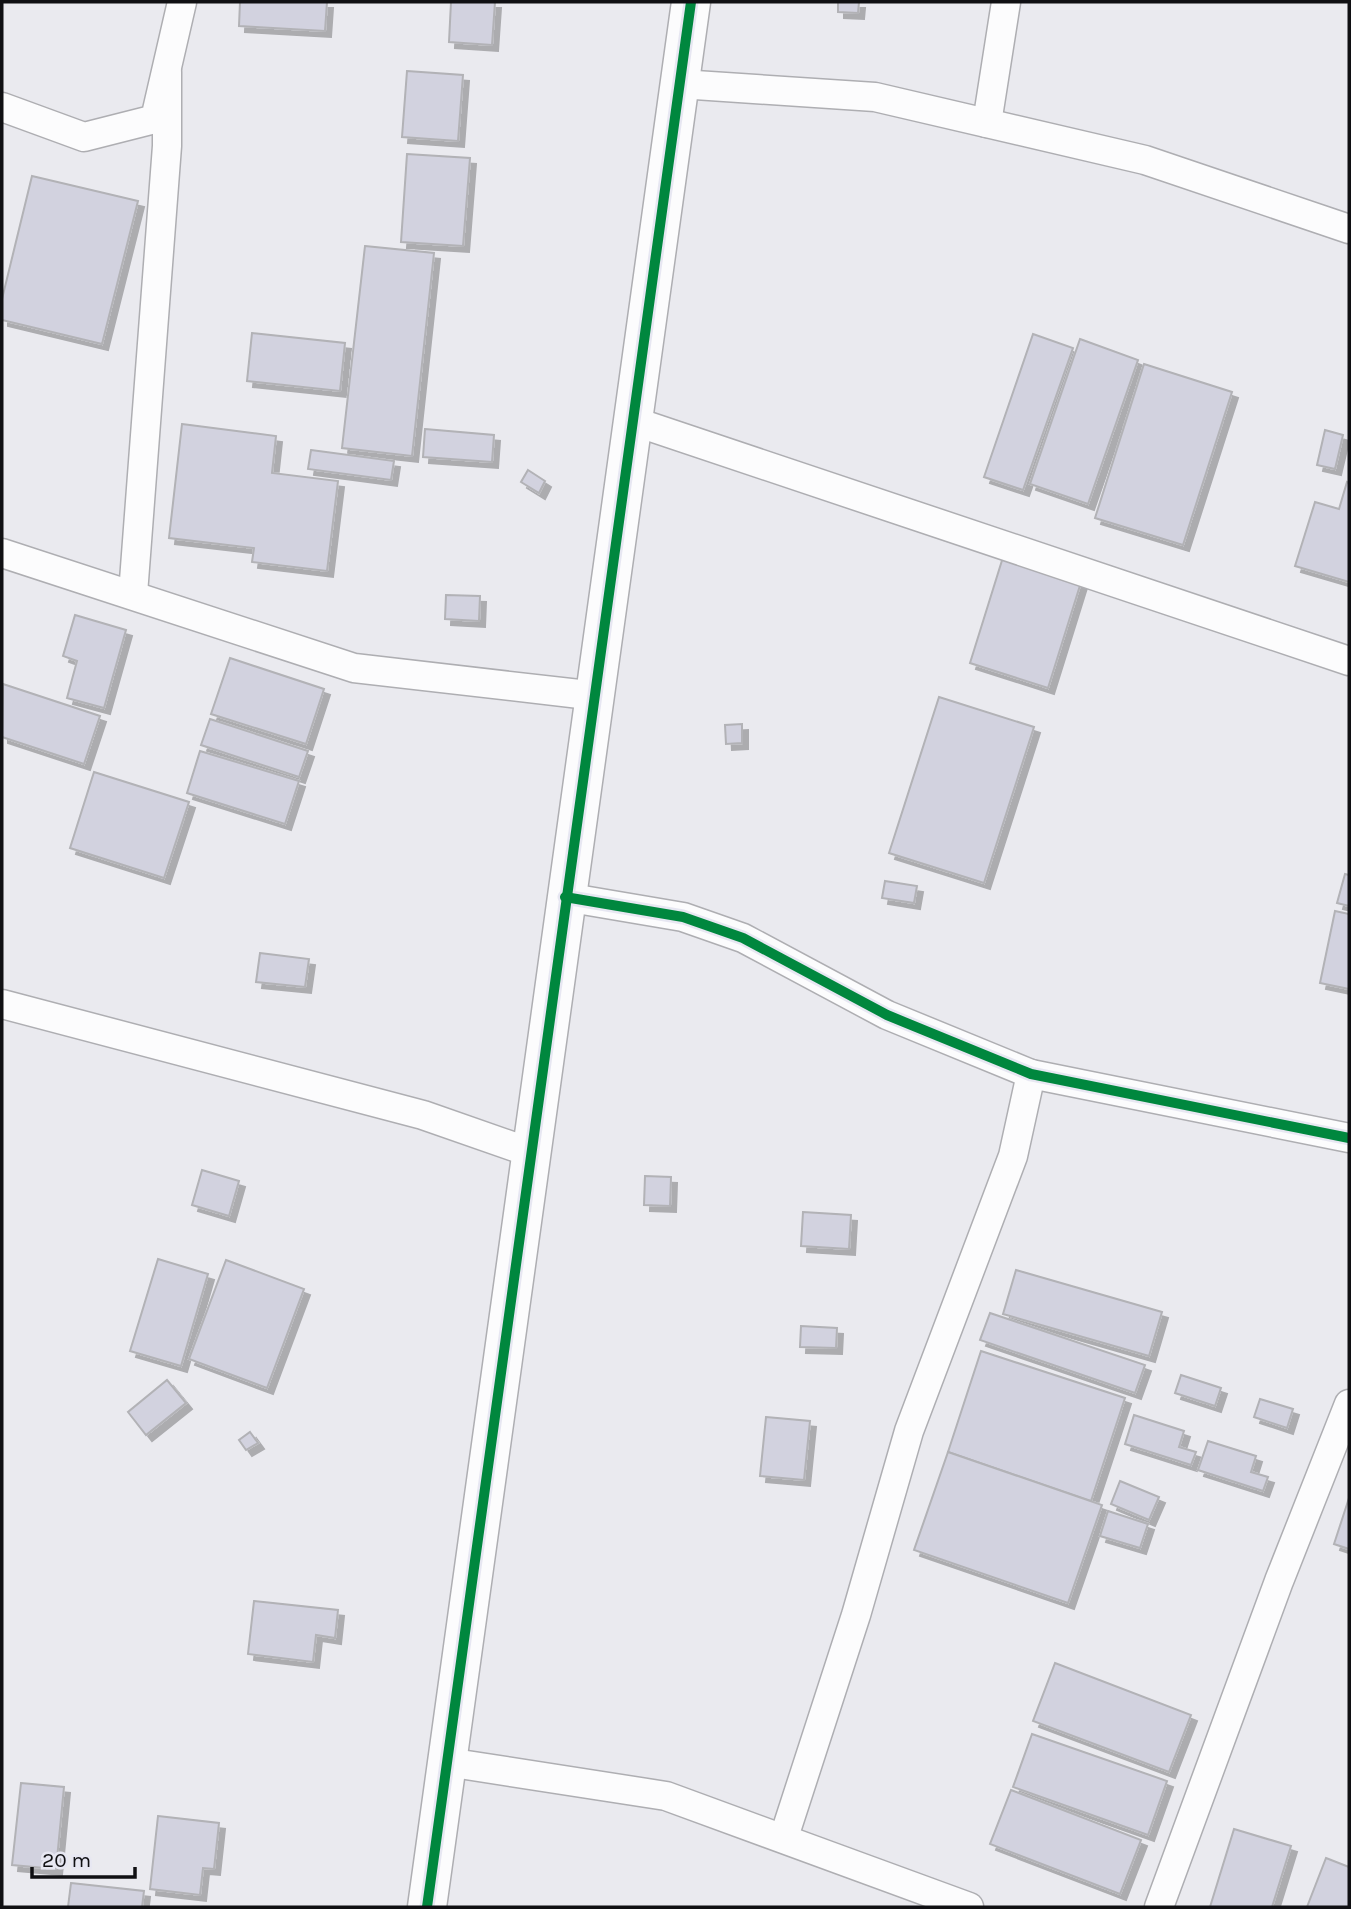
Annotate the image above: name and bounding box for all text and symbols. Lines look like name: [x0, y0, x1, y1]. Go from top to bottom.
scale bar: [32, 1836, 135, 1880]
text: 20 m: [42, 1848, 91, 1872]

